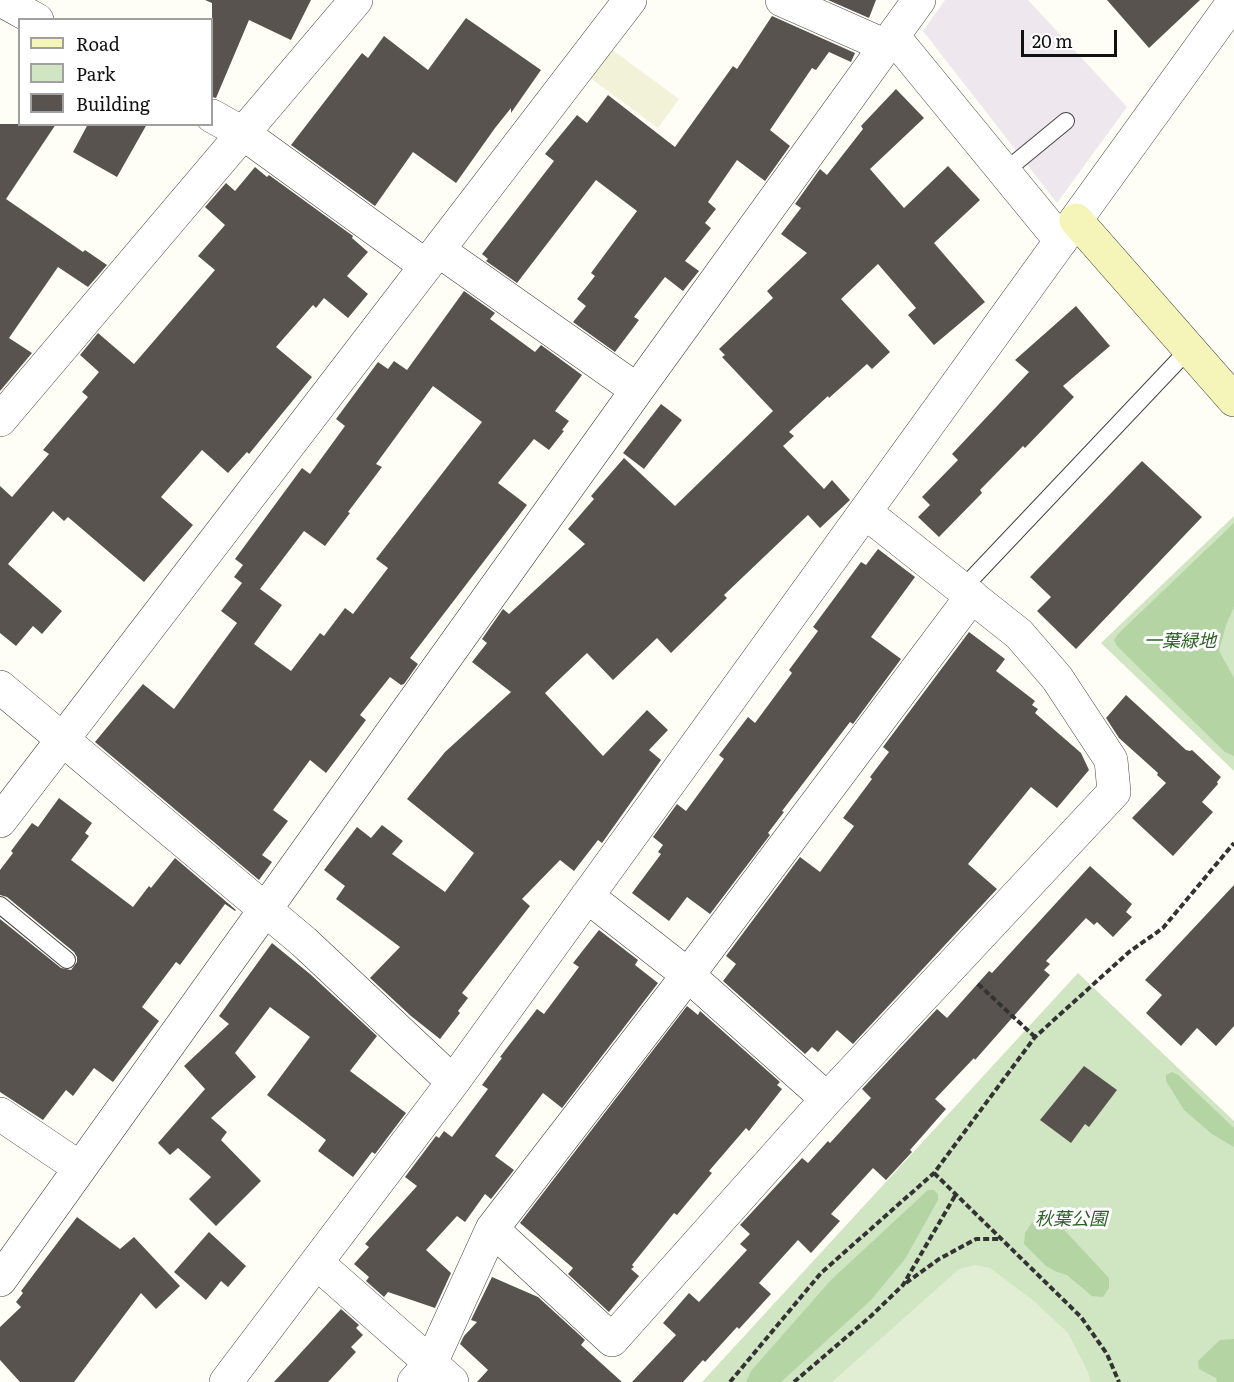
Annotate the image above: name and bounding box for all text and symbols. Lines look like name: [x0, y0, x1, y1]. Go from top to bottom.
legend: [18, 18, 213, 126]
scale bar: [1024, 18, 1120, 56]
text: 20 m: [1032, 27, 1073, 54]
text: Road: [76, 30, 120, 57]
text: Park: [76, 60, 115, 87]
text: Building: [76, 90, 150, 117]
park label: 一葉緑地: [1144, 631, 1216, 653]
park label: 秋葉公園: [1035, 1209, 1107, 1231]

